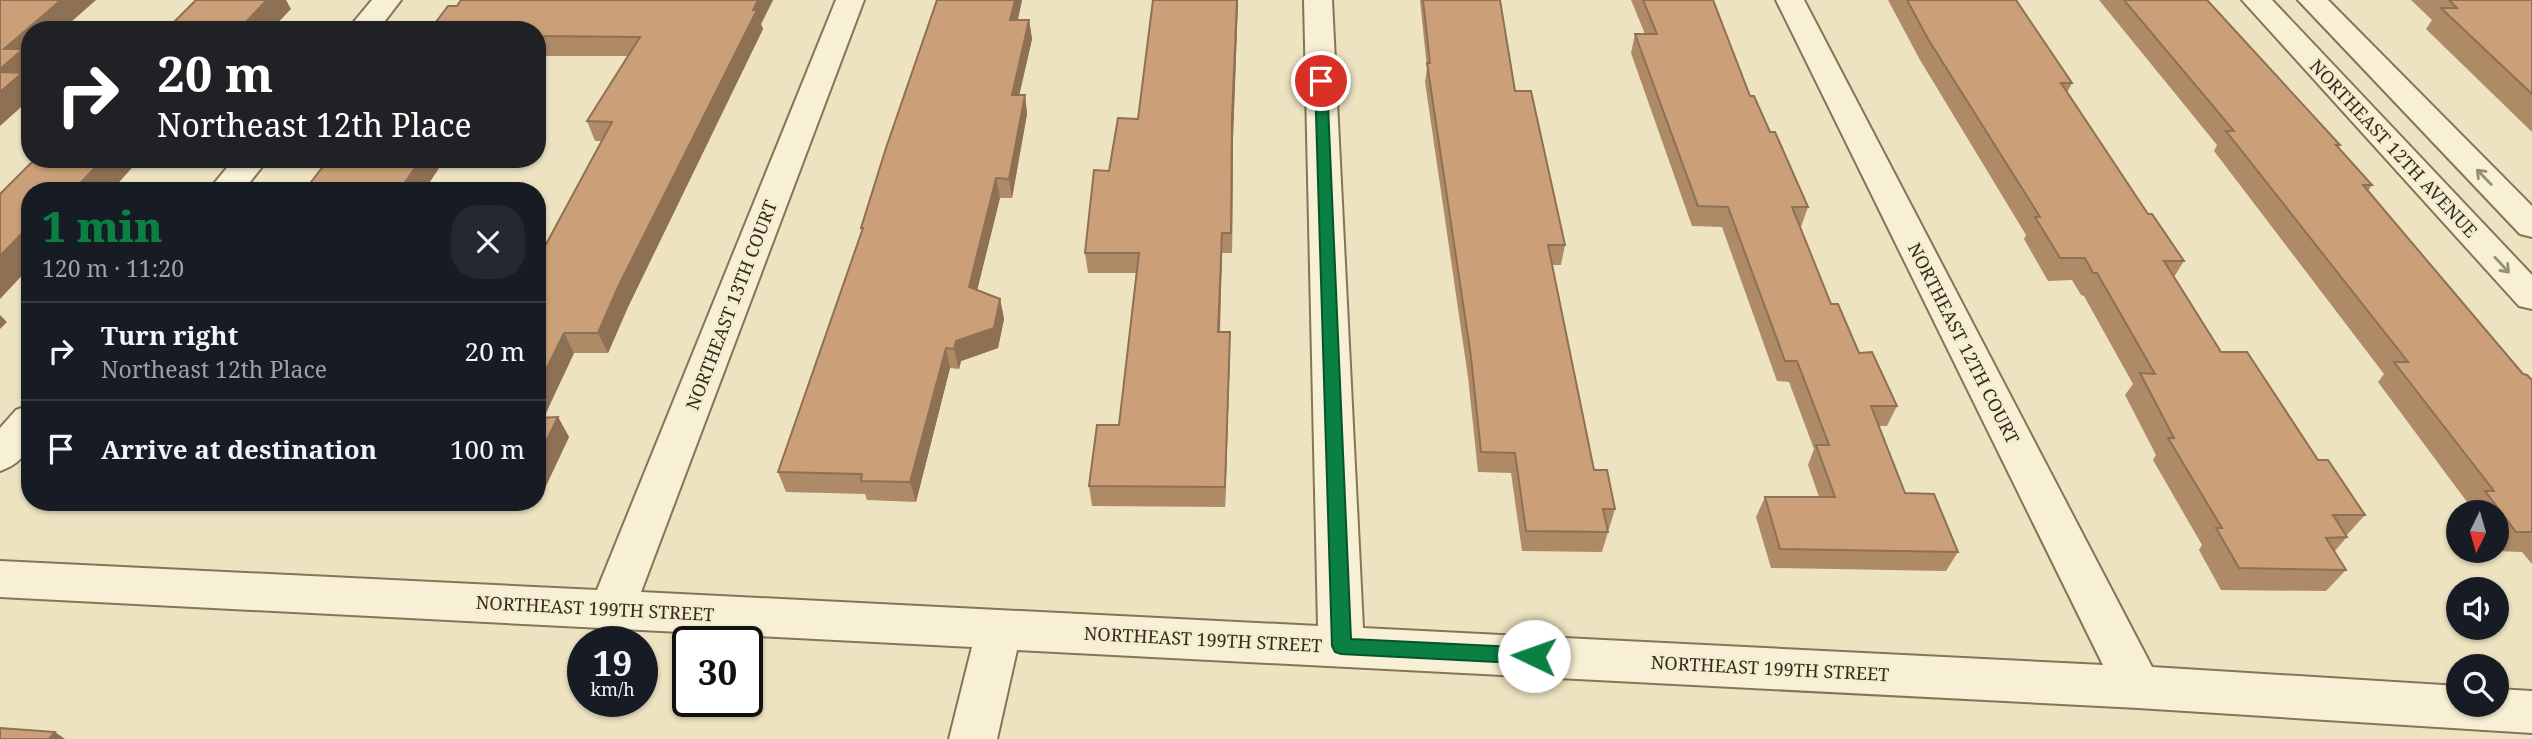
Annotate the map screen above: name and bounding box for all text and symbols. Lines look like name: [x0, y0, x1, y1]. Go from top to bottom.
text: 20 m: [157, 40, 273, 106]
icon: right: [42, 49, 133, 140]
pin: [1291, 51, 1351, 111]
street label: NORTHEAST 12TH AVENUE: [2305, 54, 2483, 242]
icon: arrive: [1302, 62, 1340, 100]
text: Northeast 12th Place: [157, 103, 472, 146]
one-way arrow: [2476, 169, 2493, 186]
text: 1 min: [42, 197, 163, 254]
street label: NORTHEAST 13TH COURT: [680, 197, 782, 413]
button: close: [451, 205, 525, 279]
street label: NORTHEAST 12TH COURT: [1903, 238, 2025, 448]
text: 120 m · 11:20: [42, 252, 184, 284]
one-way arrow: [2494, 256, 2511, 273]
text: Turn right: [101, 317, 238, 353]
icon: right: [42, 332, 80, 370]
text: 20 m: [465, 333, 525, 369]
text: Northeast 12th Place: [101, 353, 327, 385]
icon: arrive: [42, 430, 80, 468]
text: Arrive at destination: [101, 431, 377, 467]
text: 100 m: [450, 431, 525, 467]
north arrow: [2446, 500, 2510, 564]
map controls: [2446, 500, 2509, 717]
button: sound: [2446, 577, 2509, 640]
street label: NORTHEAST 199TH STREET: [475, 590, 715, 626]
position arrow: [1497, 619, 1571, 693]
street label: NORTHEAST 199TH STREET: [1083, 621, 1323, 657]
speed limit sign: 30: [672, 626, 763, 717]
text: 19: [593, 639, 632, 686]
street label: NORTHEAST 199TH STREET: [1650, 650, 1890, 686]
button: search: [2446, 654, 2509, 717]
text: km/h: [590, 677, 635, 701]

